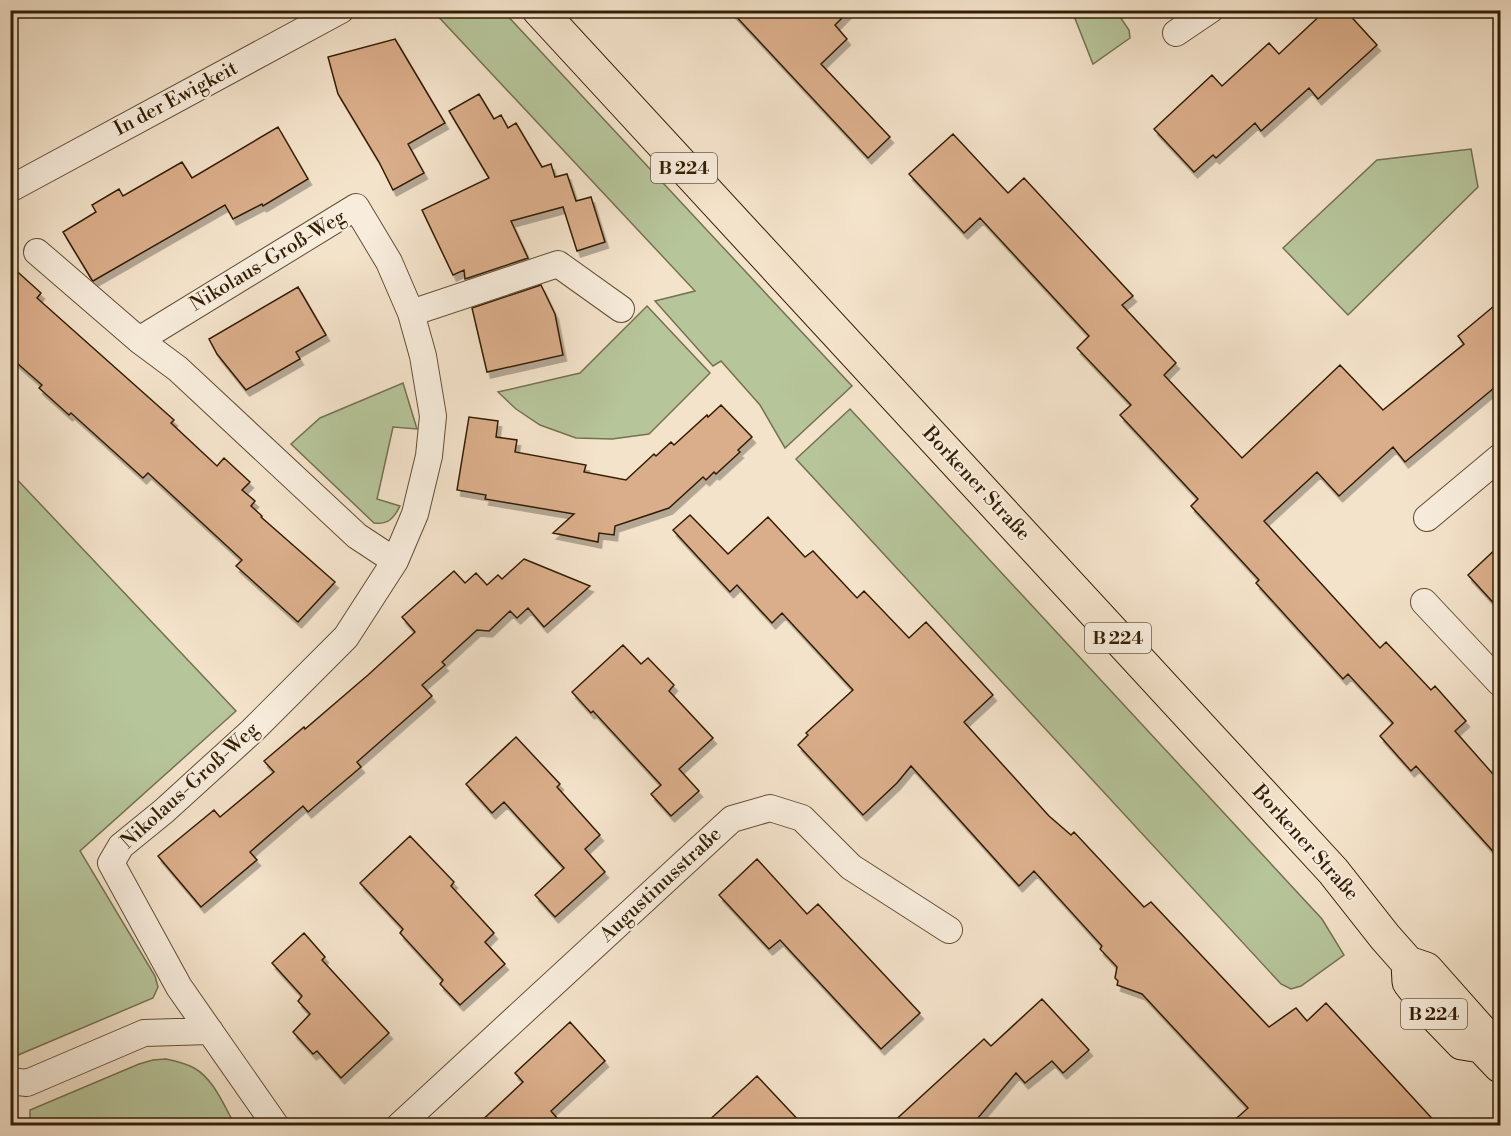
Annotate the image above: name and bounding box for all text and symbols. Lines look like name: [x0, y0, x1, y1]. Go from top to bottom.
street label: In der Ewigkeit: [110, 56, 242, 142]
road number: B 224: [651, 153, 717, 183]
street label: Nikolaus-Groß-Weg: [186, 204, 351, 317]
street label: Borkener Straße: [916, 421, 1035, 546]
road number: B 224: [1085, 623, 1151, 653]
street label: Nikolaus-Groß-Weg: [116, 717, 265, 855]
street label: Borkener Straße: [1246, 779, 1364, 906]
street label: Augustinusstraße: [594, 822, 727, 948]
road number: B 224: [1401, 999, 1467, 1029]

